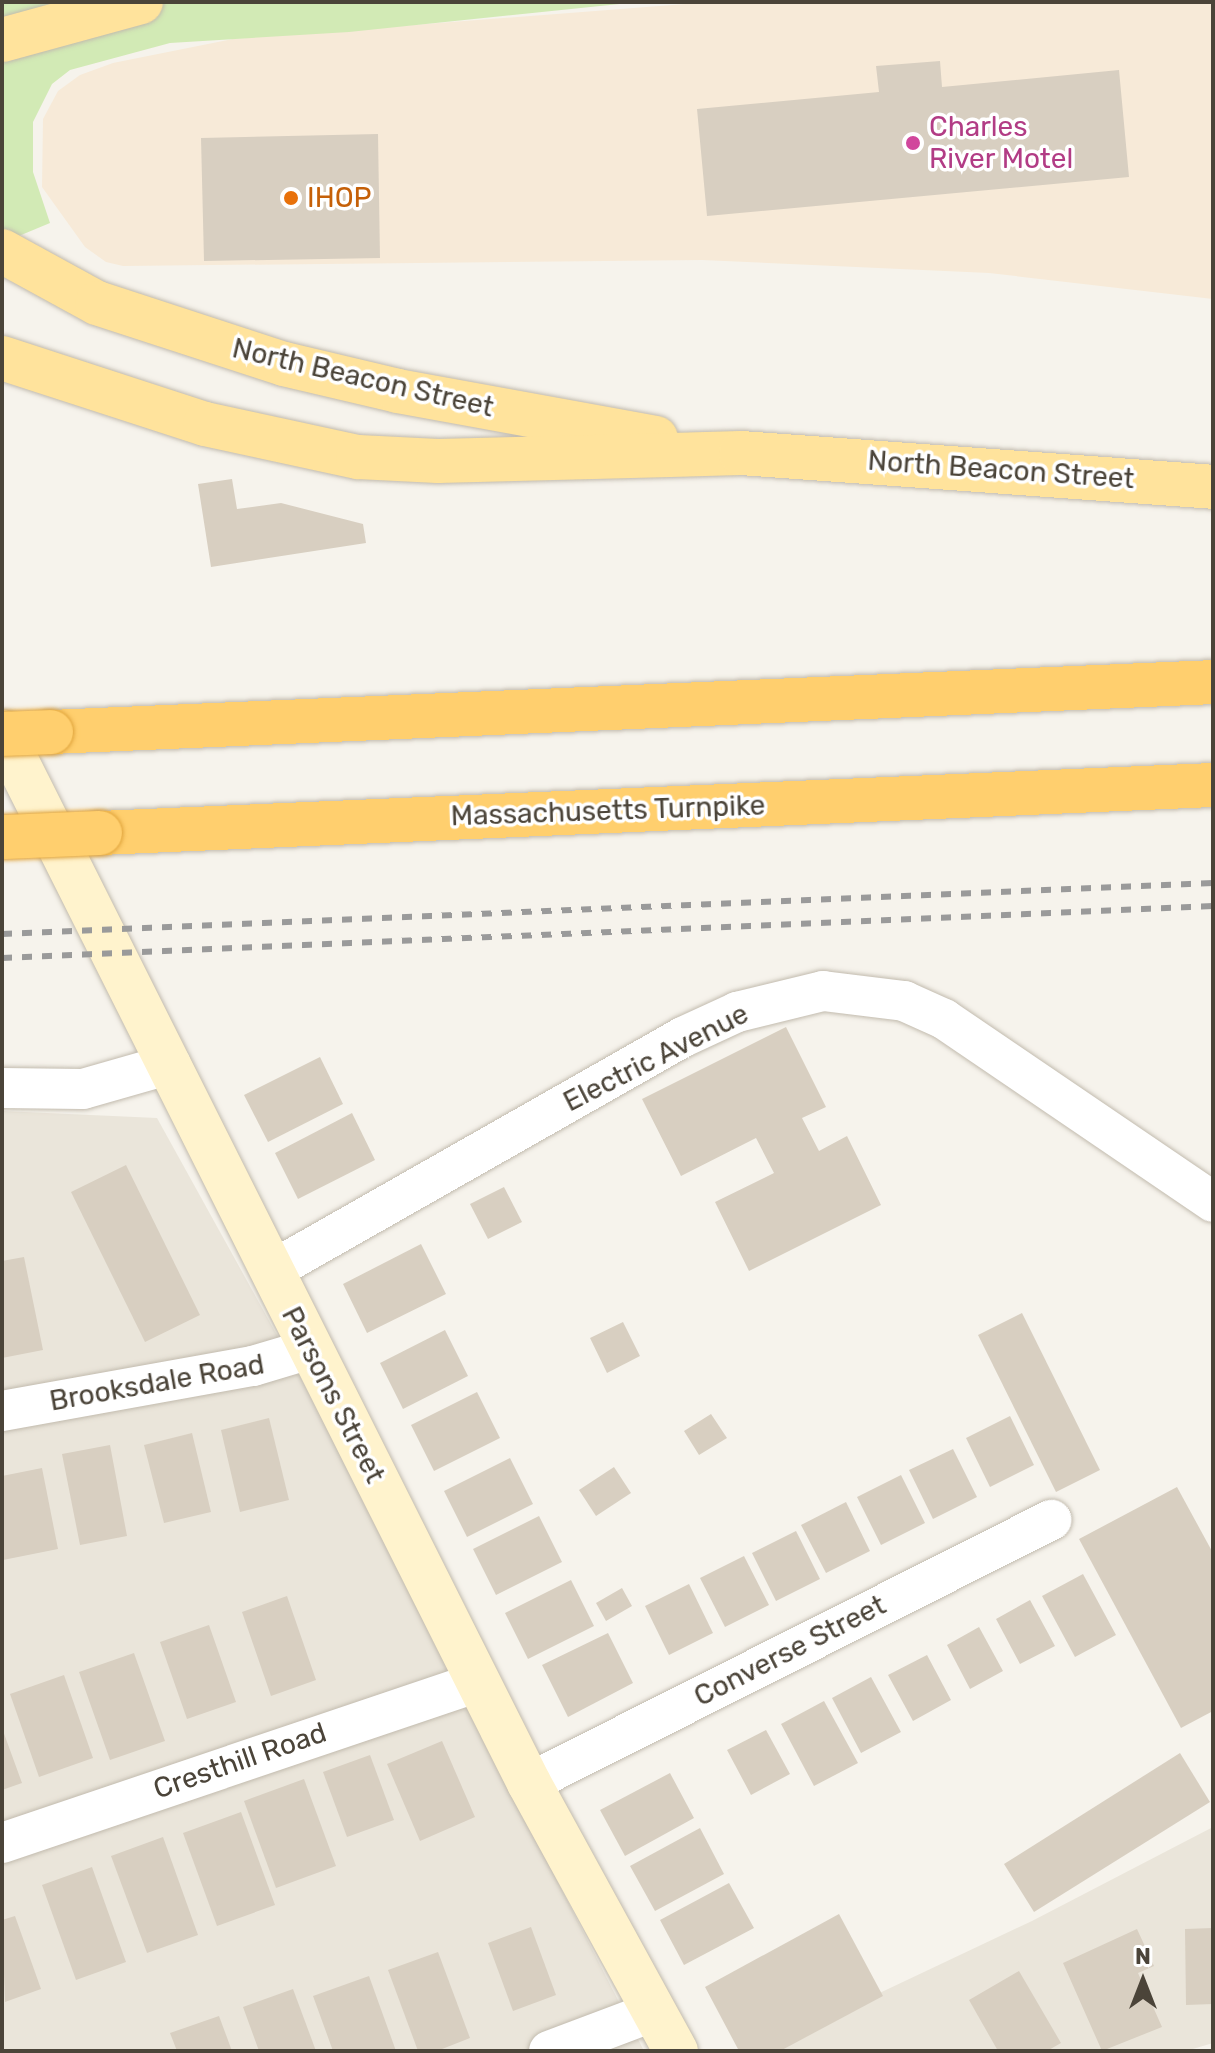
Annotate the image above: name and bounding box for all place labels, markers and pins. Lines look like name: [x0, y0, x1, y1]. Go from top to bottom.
place label: Charles River Motel: [929, 110, 1074, 176]
marker: Charles River Motel: [904, 134, 922, 152]
place label: IHOP: [307, 181, 372, 215]
marker: IHOP: [282, 189, 300, 207]

